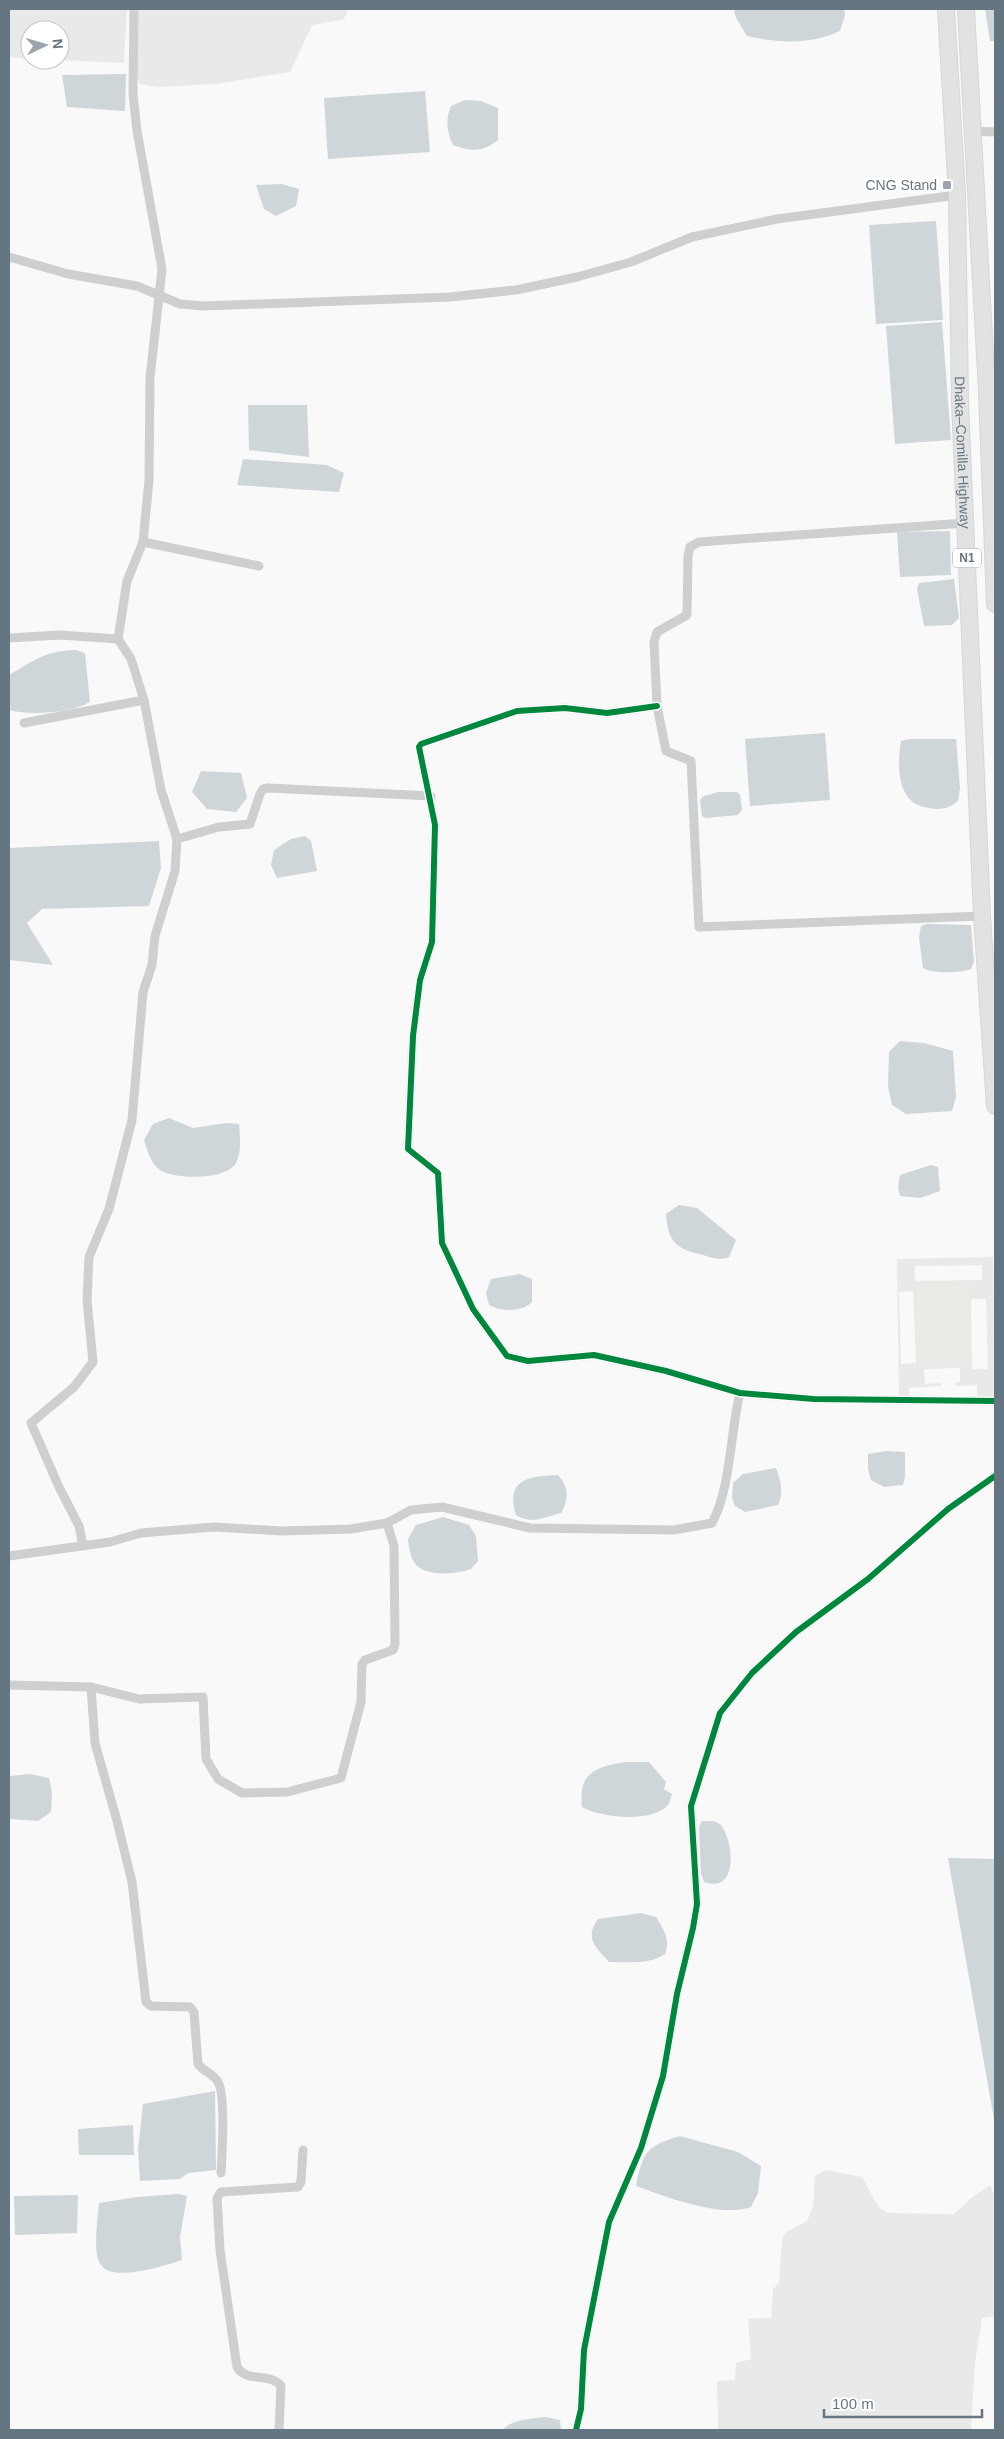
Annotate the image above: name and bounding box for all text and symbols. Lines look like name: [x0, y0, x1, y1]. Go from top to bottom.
north arrow: [20, 20, 70, 70]
text: N: [50, 38, 66, 50]
place label: CNG Stand: [865, 177, 937, 193]
marker: CNG Stand: [941, 179, 953, 191]
street label: Dhaka–Comilla Highway: [952, 376, 973, 529]
road number: N1: [953, 548, 981, 568]
scale bar: [824, 2386, 982, 2418]
text: 100 m: [832, 2395, 874, 2412]

